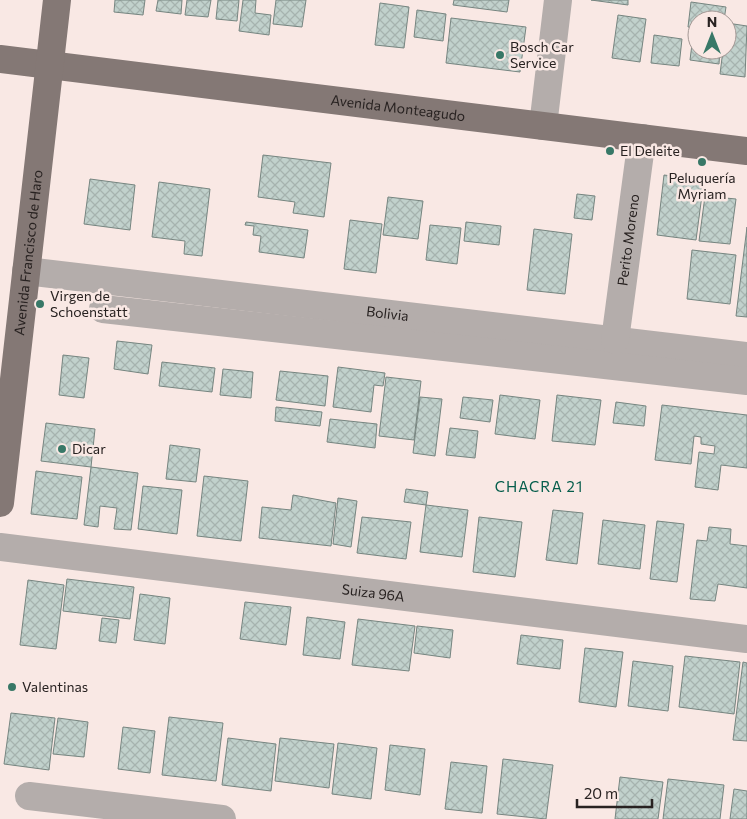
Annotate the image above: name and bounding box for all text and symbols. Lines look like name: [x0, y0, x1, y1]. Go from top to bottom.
north arrow: [687, 10, 737, 60]
text: N: [707, 13, 717, 30]
place label: Bosch Car Service: [510, 38, 574, 71]
marker: Bosch Car Service: [494, 49, 506, 61]
street label: Avenida Monteagudo: [330, 91, 466, 124]
place label: El Deleite: [620, 142, 680, 159]
marker: El Deleite: [604, 145, 616, 157]
marker: Peluquería Myriam: [696, 156, 708, 168]
street label: Avenida Francisco de Haro: [10, 169, 46, 336]
place label: Peluquería Myriam: [668, 169, 736, 202]
street label: Perito Moreno: [613, 193, 642, 287]
place label: Virgen de Schoenstatt: [50, 287, 128, 320]
marker: Virgen de Schoenstatt: [34, 298, 46, 310]
street label: Bolivia: [365, 302, 410, 324]
place label: Dicar: [72, 440, 106, 457]
marker: Dicar: [56, 443, 68, 455]
district label: CHACRA 21: [495, 477, 583, 495]
street label: Suiza 96A: [341, 580, 406, 605]
place label: Valentinas: [22, 678, 88, 695]
marker: Valentinas: [6, 681, 18, 693]
scale bar: [577, 776, 652, 808]
text: 20 m: [584, 784, 618, 802]

